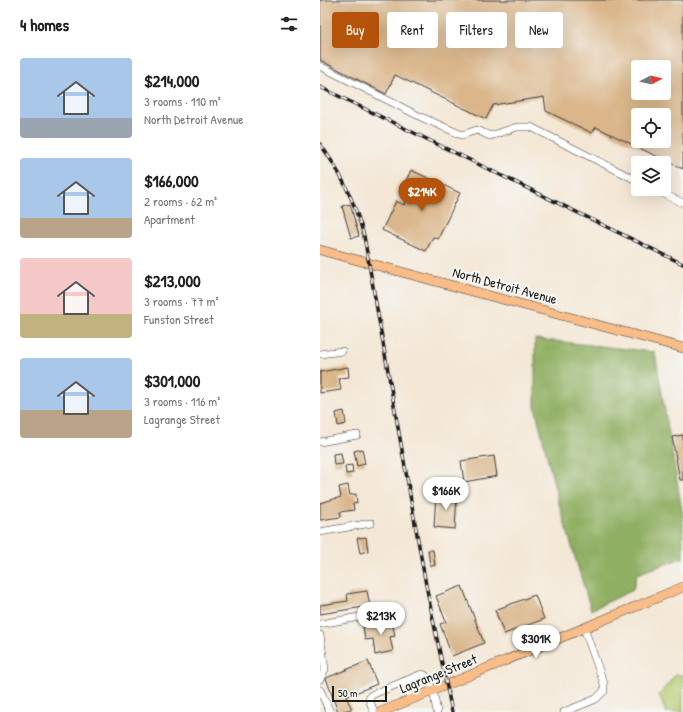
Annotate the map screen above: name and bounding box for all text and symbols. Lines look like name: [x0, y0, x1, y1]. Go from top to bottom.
chip: Buy: [332, 12, 379, 48]
chip: Rent: [387, 12, 438, 48]
chip: Filters: [446, 12, 507, 48]
chip: New: [515, 12, 563, 48]
text: 4 homes: [20, 13, 69, 36]
icon: filters: [278, 13, 300, 35]
north arrow: [631, 60, 671, 100]
map controls: [631, 60, 671, 196]
text: $214,000: [144, 69, 199, 92]
icon: home: [52, 74, 100, 122]
text: 3 rooms · 110 m²: [144, 92, 221, 110]
button: locate: [631, 108, 671, 148]
text: North Detroit Avenue: [144, 110, 244, 128]
button: layers: [631, 156, 671, 196]
text: $166,000: [144, 169, 199, 192]
icon: home: [52, 174, 100, 222]
pin: $214K: [394, 178, 450, 212]
text: $214K: [407, 182, 437, 200]
text: 2 rooms · 62 m²: [144, 192, 217, 210]
text: Apartment: [144, 210, 195, 228]
street label: North Detroit Avenue: [451, 262, 560, 308]
text: $213,000: [144, 269, 201, 292]
icon: home: [52, 274, 100, 322]
text: 3 rooms · 77 m²: [144, 292, 218, 310]
text: Funston Street: [144, 310, 214, 328]
text: $301,000: [144, 369, 200, 392]
icon: home: [52, 374, 100, 422]
text: 3 rooms · 116 m²: [144, 392, 220, 410]
text: Lagrange Street: [144, 410, 220, 428]
pin: $166K: [418, 477, 474, 511]
text: $166K: [432, 481, 460, 499]
pin: $213K: [353, 602, 409, 636]
text: $213K: [366, 606, 396, 624]
pin: $301K: [508, 625, 564, 659]
text: $301K: [521, 629, 551, 647]
street label: Lagrange Street: [397, 649, 480, 698]
scale bar: [332, 684, 387, 703]
text: 50 m: [338, 686, 358, 700]

